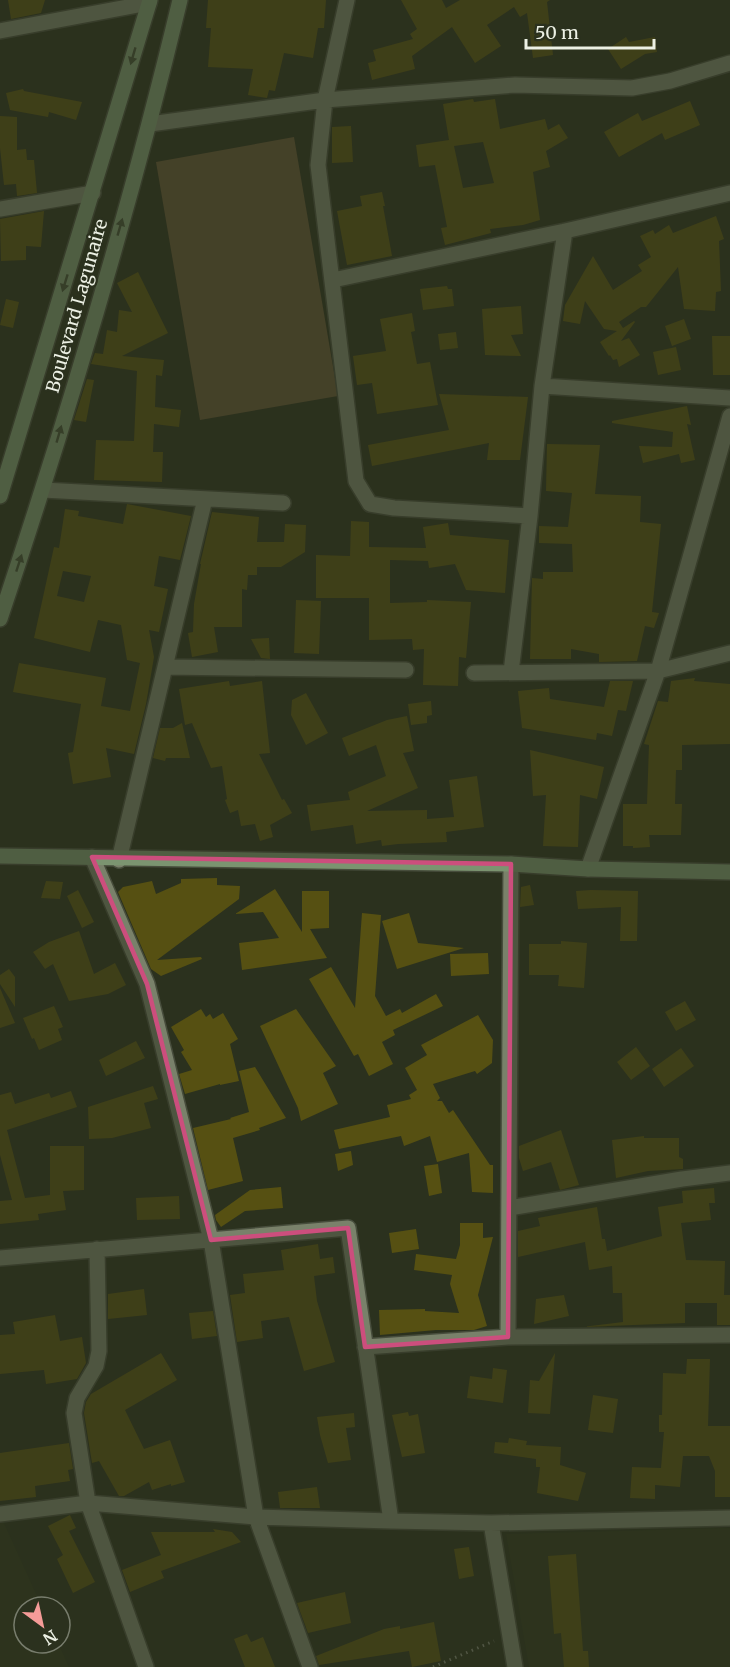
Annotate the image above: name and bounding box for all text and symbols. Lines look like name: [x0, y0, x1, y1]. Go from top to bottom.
scale bar: [526, 12, 654, 50]
text: 50 m: [535, 21, 579, 44]
one-way arrow: [128, 47, 137, 65]
street label: Boulevard Lagunaire: [41, 216, 112, 395]
one-way arrow: [116, 217, 125, 235]
one-way arrow: [60, 274, 69, 292]
one-way arrow: [55, 425, 65, 443]
one-way arrow: [14, 554, 24, 572]
north arrow: [12, 1595, 72, 1655]
text: N: [39, 1626, 61, 1650]

